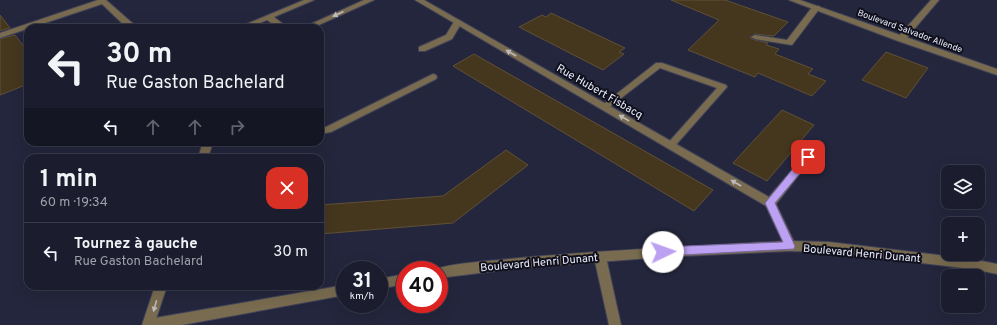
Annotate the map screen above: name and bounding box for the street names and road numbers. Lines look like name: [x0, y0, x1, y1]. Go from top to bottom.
street label: Boulevard Salvador Allende: [856, 7, 964, 56]
street label: Rue Hubert Fisbacq: [554, 61, 645, 122]
street label: Boulevard Henri Dunant: [802, 242, 921, 266]
street label: Boulevard Henri Dunant: [480, 251, 599, 275]

